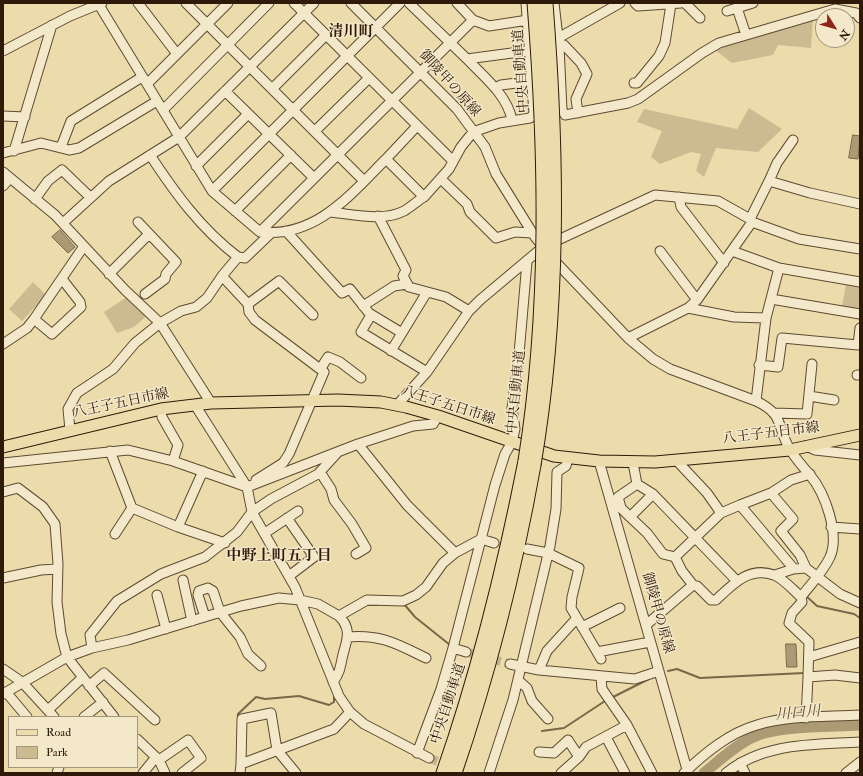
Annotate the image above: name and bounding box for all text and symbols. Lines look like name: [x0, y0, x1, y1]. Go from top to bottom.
north arrow: [815, 8, 855, 48]
district label: 清川町: [329, 24, 373, 42]
text: N: [836, 27, 852, 43]
street label: 中央自動車道: [511, 29, 533, 113]
street label: 御陵甲の原線: [415, 47, 483, 121]
street label: 中央自動車道: [504, 349, 530, 435]
street label: 八王子五日市線: [399, 383, 497, 429]
street label: 八王子五日市線: [71, 386, 171, 422]
street label: 八王子五日市線: [721, 420, 821, 448]
district label: 中野上町五丁目: [227, 548, 331, 566]
street label: 御陵甲の原線: [637, 570, 677, 656]
street label: 中央自動車道: [428, 661, 470, 747]
water label: 川口川: [775, 703, 821, 725]
legend: [8, 716, 138, 768]
text: Road: [46, 725, 71, 740]
text: Park: [46, 745, 68, 760]

